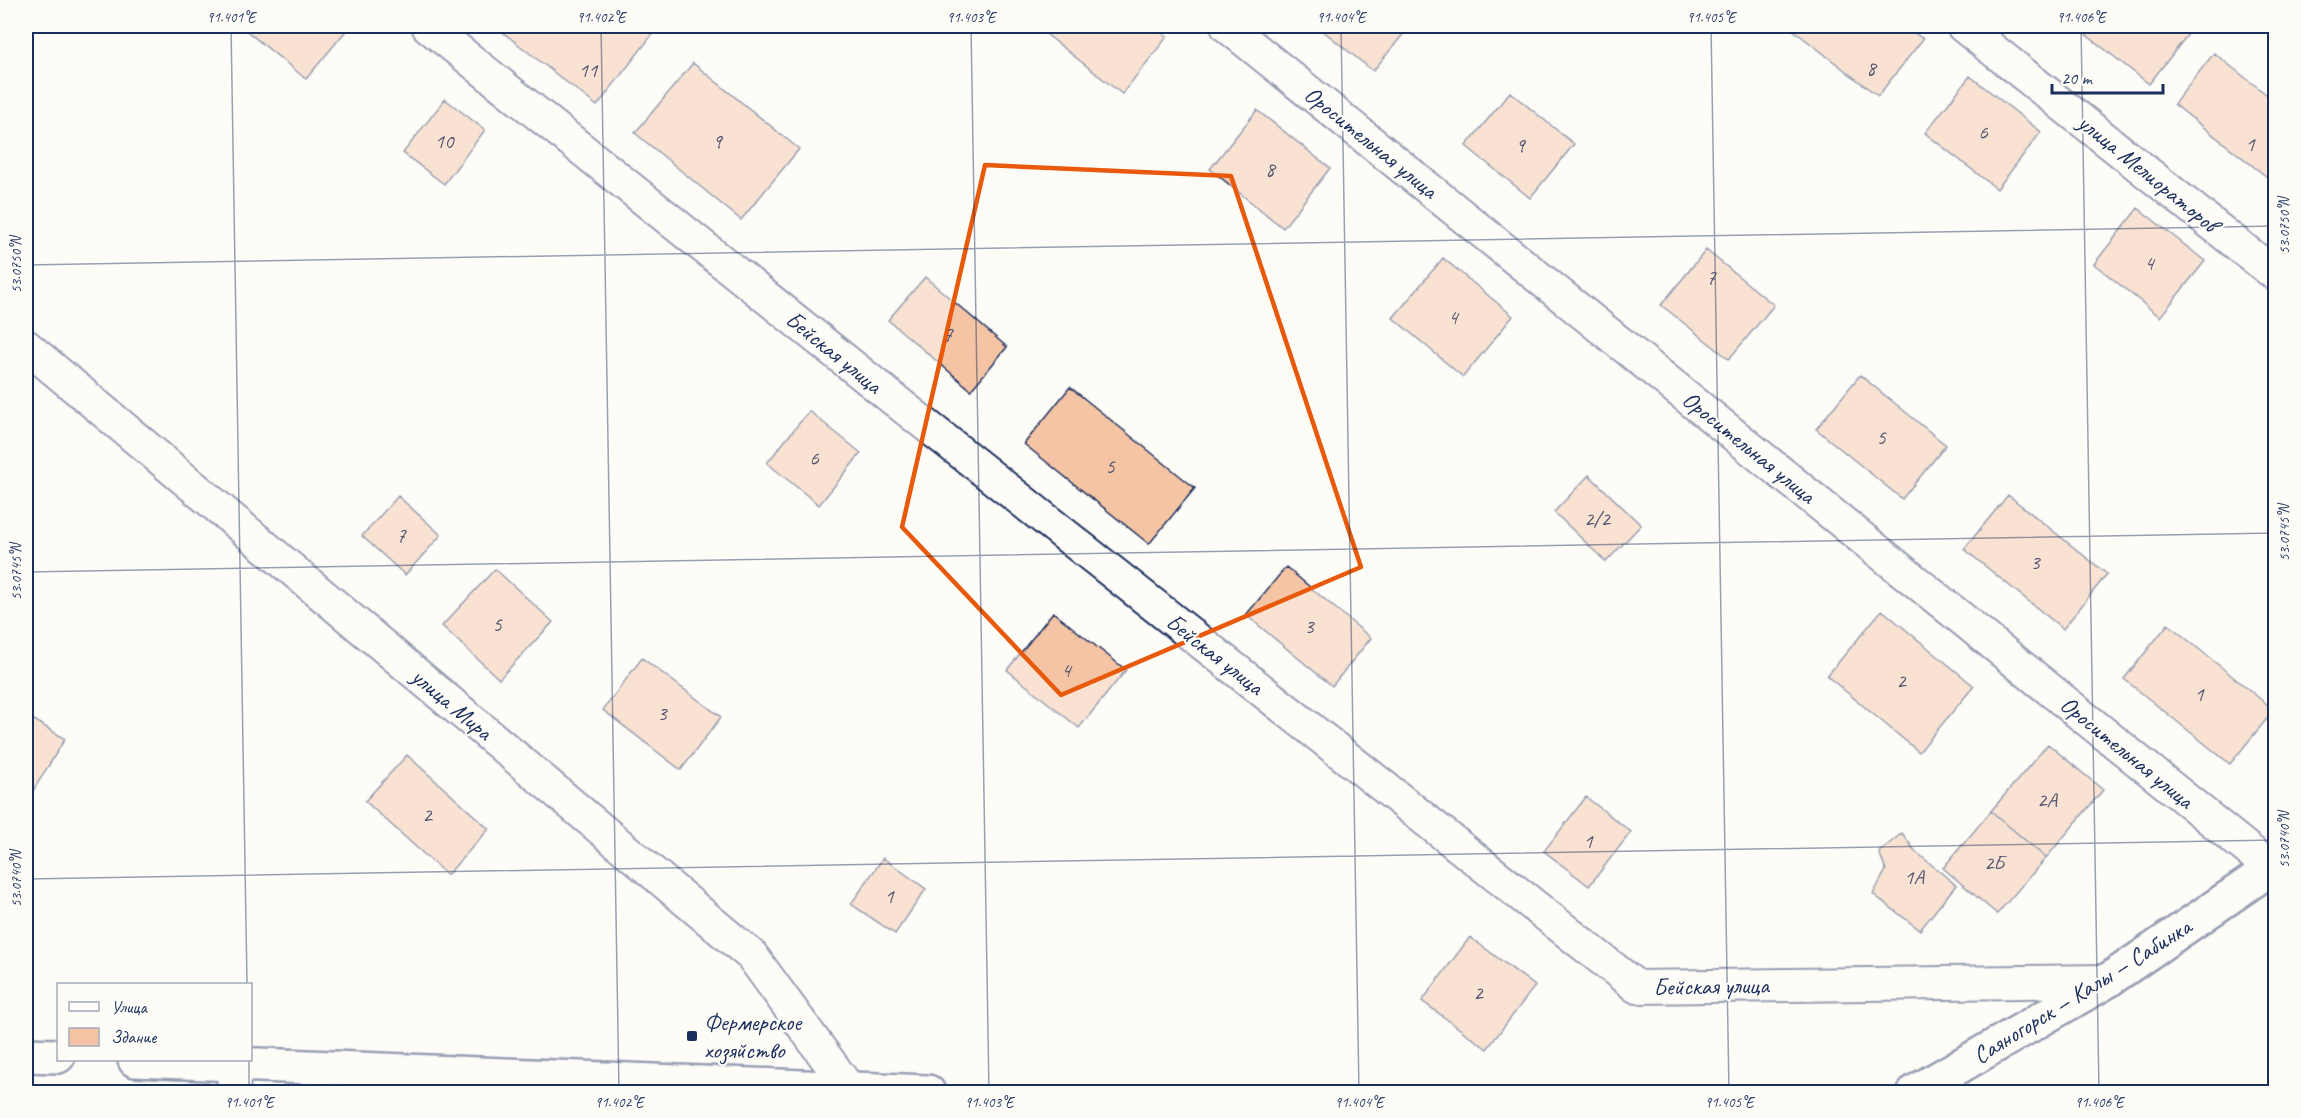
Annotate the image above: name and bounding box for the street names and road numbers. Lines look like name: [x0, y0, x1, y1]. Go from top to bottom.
street label: Оросительная улица: [1298, 79, 1445, 206]
street label: улица Мелиораторов: [2070, 106, 2228, 242]
street label: Бейская улица: [780, 304, 889, 401]
street label: Оросительная улица: [1676, 384, 1823, 511]
street label: Бейская улица: [1160, 607, 1271, 702]
street label: улица Мира: [404, 660, 500, 747]
street label: Оросительная улица: [2054, 689, 2201, 816]
street label: Саяногорск — Калы — Сабинка: [1967, 910, 2198, 1070]
street label: Бейская улица: [1653, 970, 1770, 1002]

